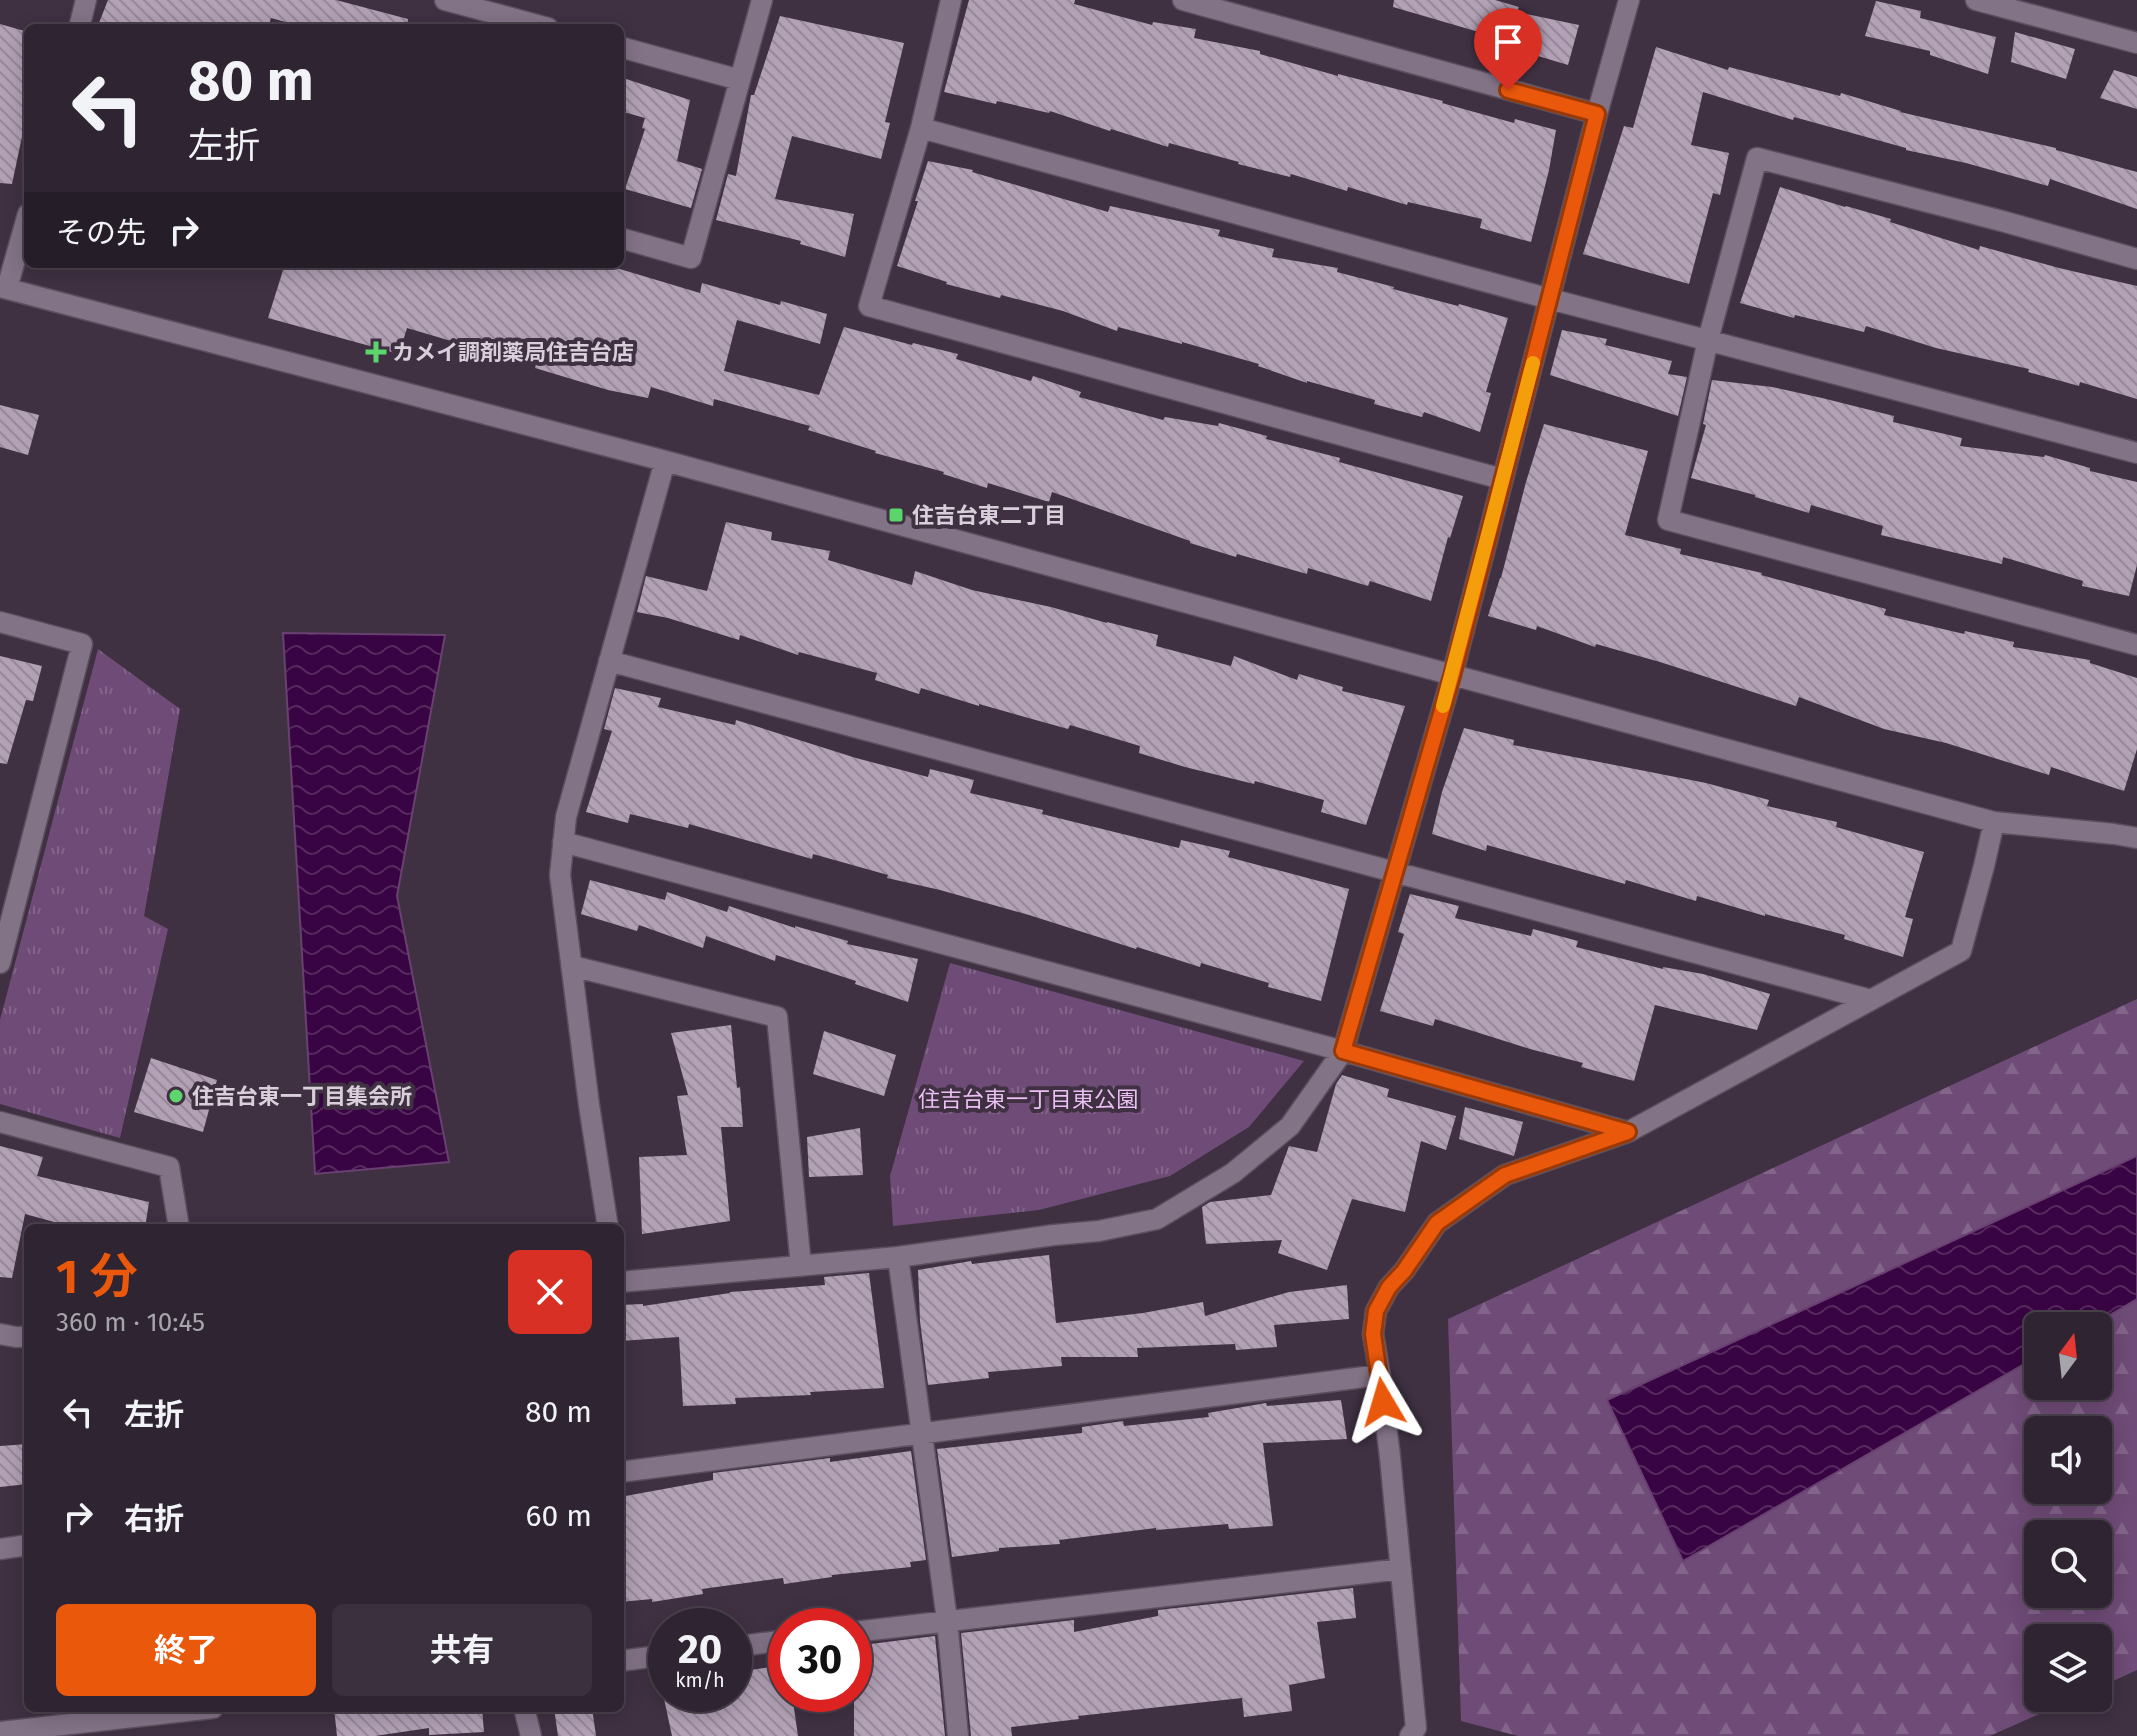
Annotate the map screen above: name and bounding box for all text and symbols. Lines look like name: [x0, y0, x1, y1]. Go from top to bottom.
pin: [1474, 8, 1542, 90]
icon: arrive: [1486, 20, 1530, 64]
text: 80 m: [188, 48, 314, 115]
icon: left: [56, 56, 160, 160]
text: 左折: [188, 124, 260, 168]
icon: right: [162, 208, 206, 252]
text: その先: [56, 215, 146, 251]
place label: カメイ調剤薬局住吉台店: [392, 339, 634, 366]
marker: カメイ調剤薬局住吉台店: [367, 343, 385, 361]
place label: 住吉台東二丁目: [912, 502, 1066, 529]
marker: 住吉台東二丁目: [887, 506, 905, 524]
place label: 住吉台東一丁目集会所: [192, 1083, 412, 1110]
park label: 住吉台東一丁目東公園: [918, 1086, 1138, 1113]
marker: 住吉台東一丁目集会所: [167, 1087, 185, 1105]
text: 1 分: [56, 1248, 138, 1306]
button: close: [508, 1250, 592, 1334]
text: 360 m · 10:45: [56, 1307, 205, 1338]
north arrow: [2024, 1312, 2112, 1400]
map controls: [2024, 1312, 2112, 1712]
position arrow: [1341, 1360, 1425, 1444]
icon: left: [56, 1390, 100, 1434]
text: 80 m: [525, 1394, 592, 1430]
text: 左折: [124, 1397, 184, 1433]
button: sound: [2024, 1416, 2112, 1504]
icon: right: [56, 1494, 100, 1538]
text: 60 m: [526, 1498, 592, 1534]
text: 右折: [124, 1501, 184, 1537]
button: search: [2024, 1520, 2112, 1608]
button: 終了: [56, 1604, 316, 1696]
button: 共有: [332, 1604, 592, 1696]
speed limit sign: 30: [768, 1608, 872, 1712]
button: layers: [2024, 1624, 2112, 1712]
text: 20: [678, 1626, 722, 1674]
text: km/h: [675, 1668, 725, 1692]

